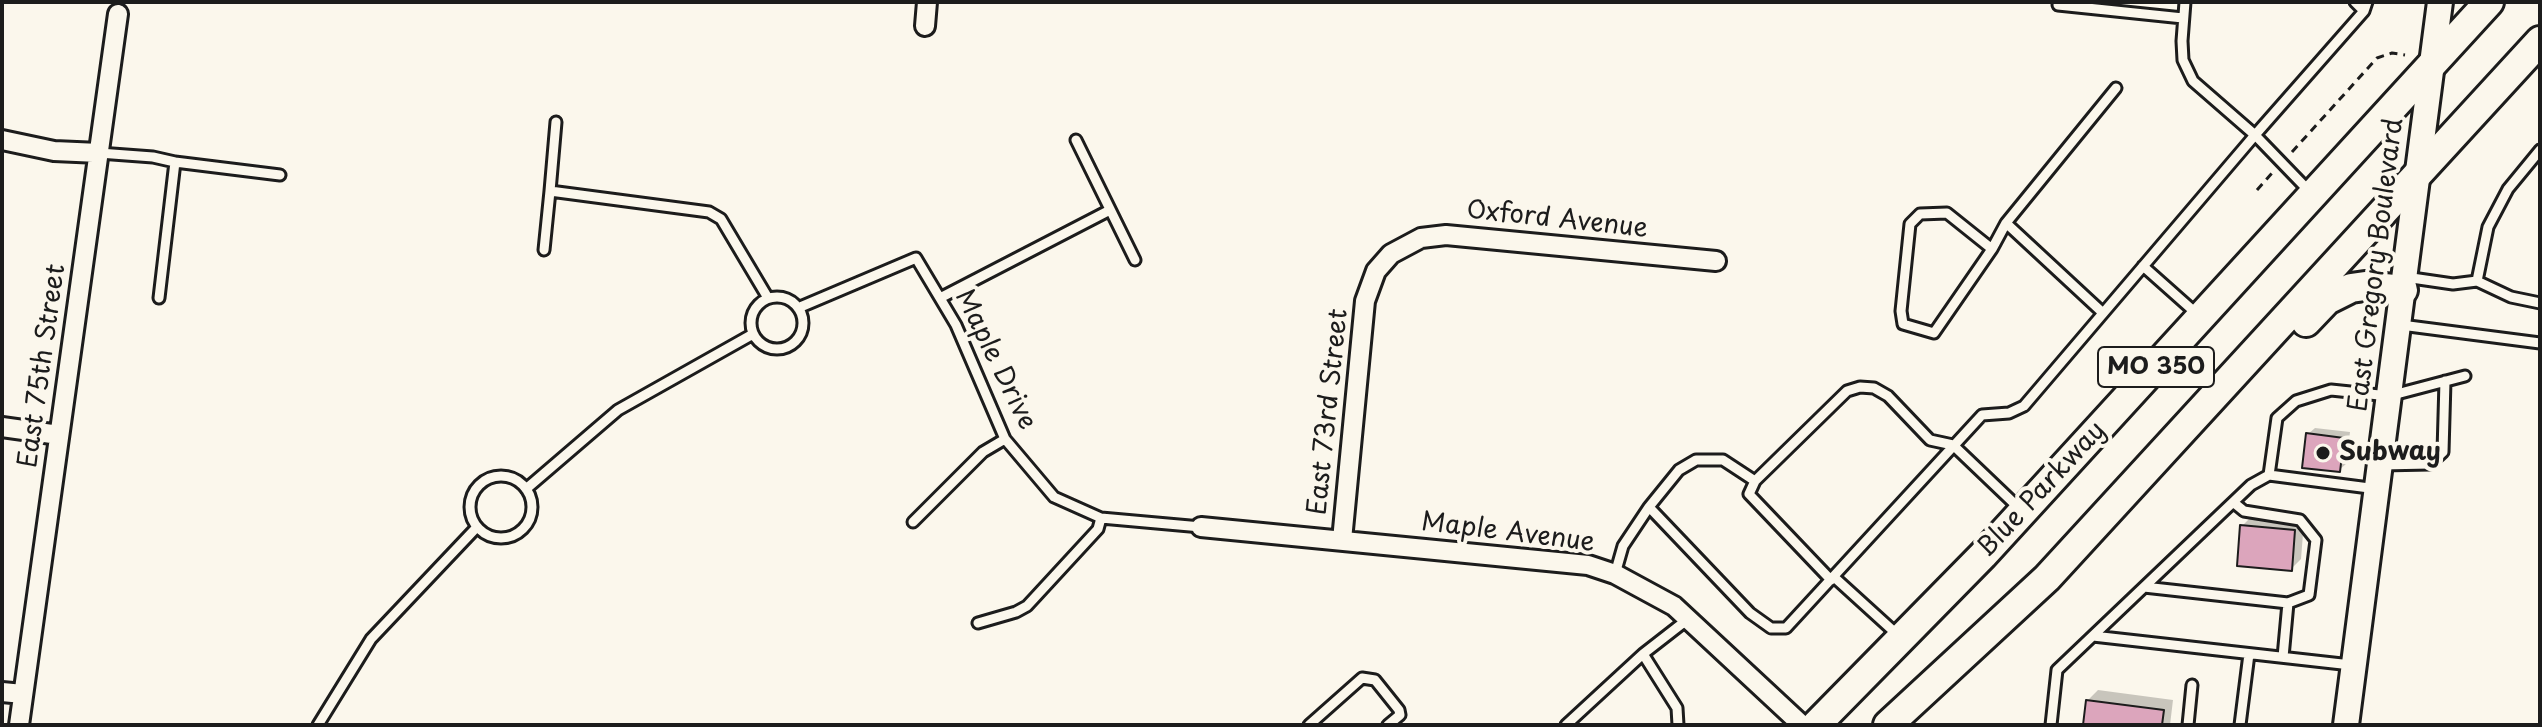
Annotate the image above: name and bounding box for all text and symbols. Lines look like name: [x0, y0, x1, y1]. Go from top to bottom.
street label: East Gregory Boulevard: [2344, 116, 2410, 414]
street label: Oxford Avenue: [1465, 195, 1649, 245]
street label: East 75th Street: [13, 262, 73, 470]
street label: Maple Drive: [948, 285, 1042, 435]
street label: East 73rd Street: [1303, 307, 1355, 517]
road number: MO 350: [2098, 347, 2214, 387]
street label: Blue Parkway: [1971, 416, 2113, 564]
place label: Subway: [2339, 437, 2441, 469]
marker: Subway: [2314, 444, 2332, 462]
street label: Maple Avenue: [1420, 507, 1596, 559]

